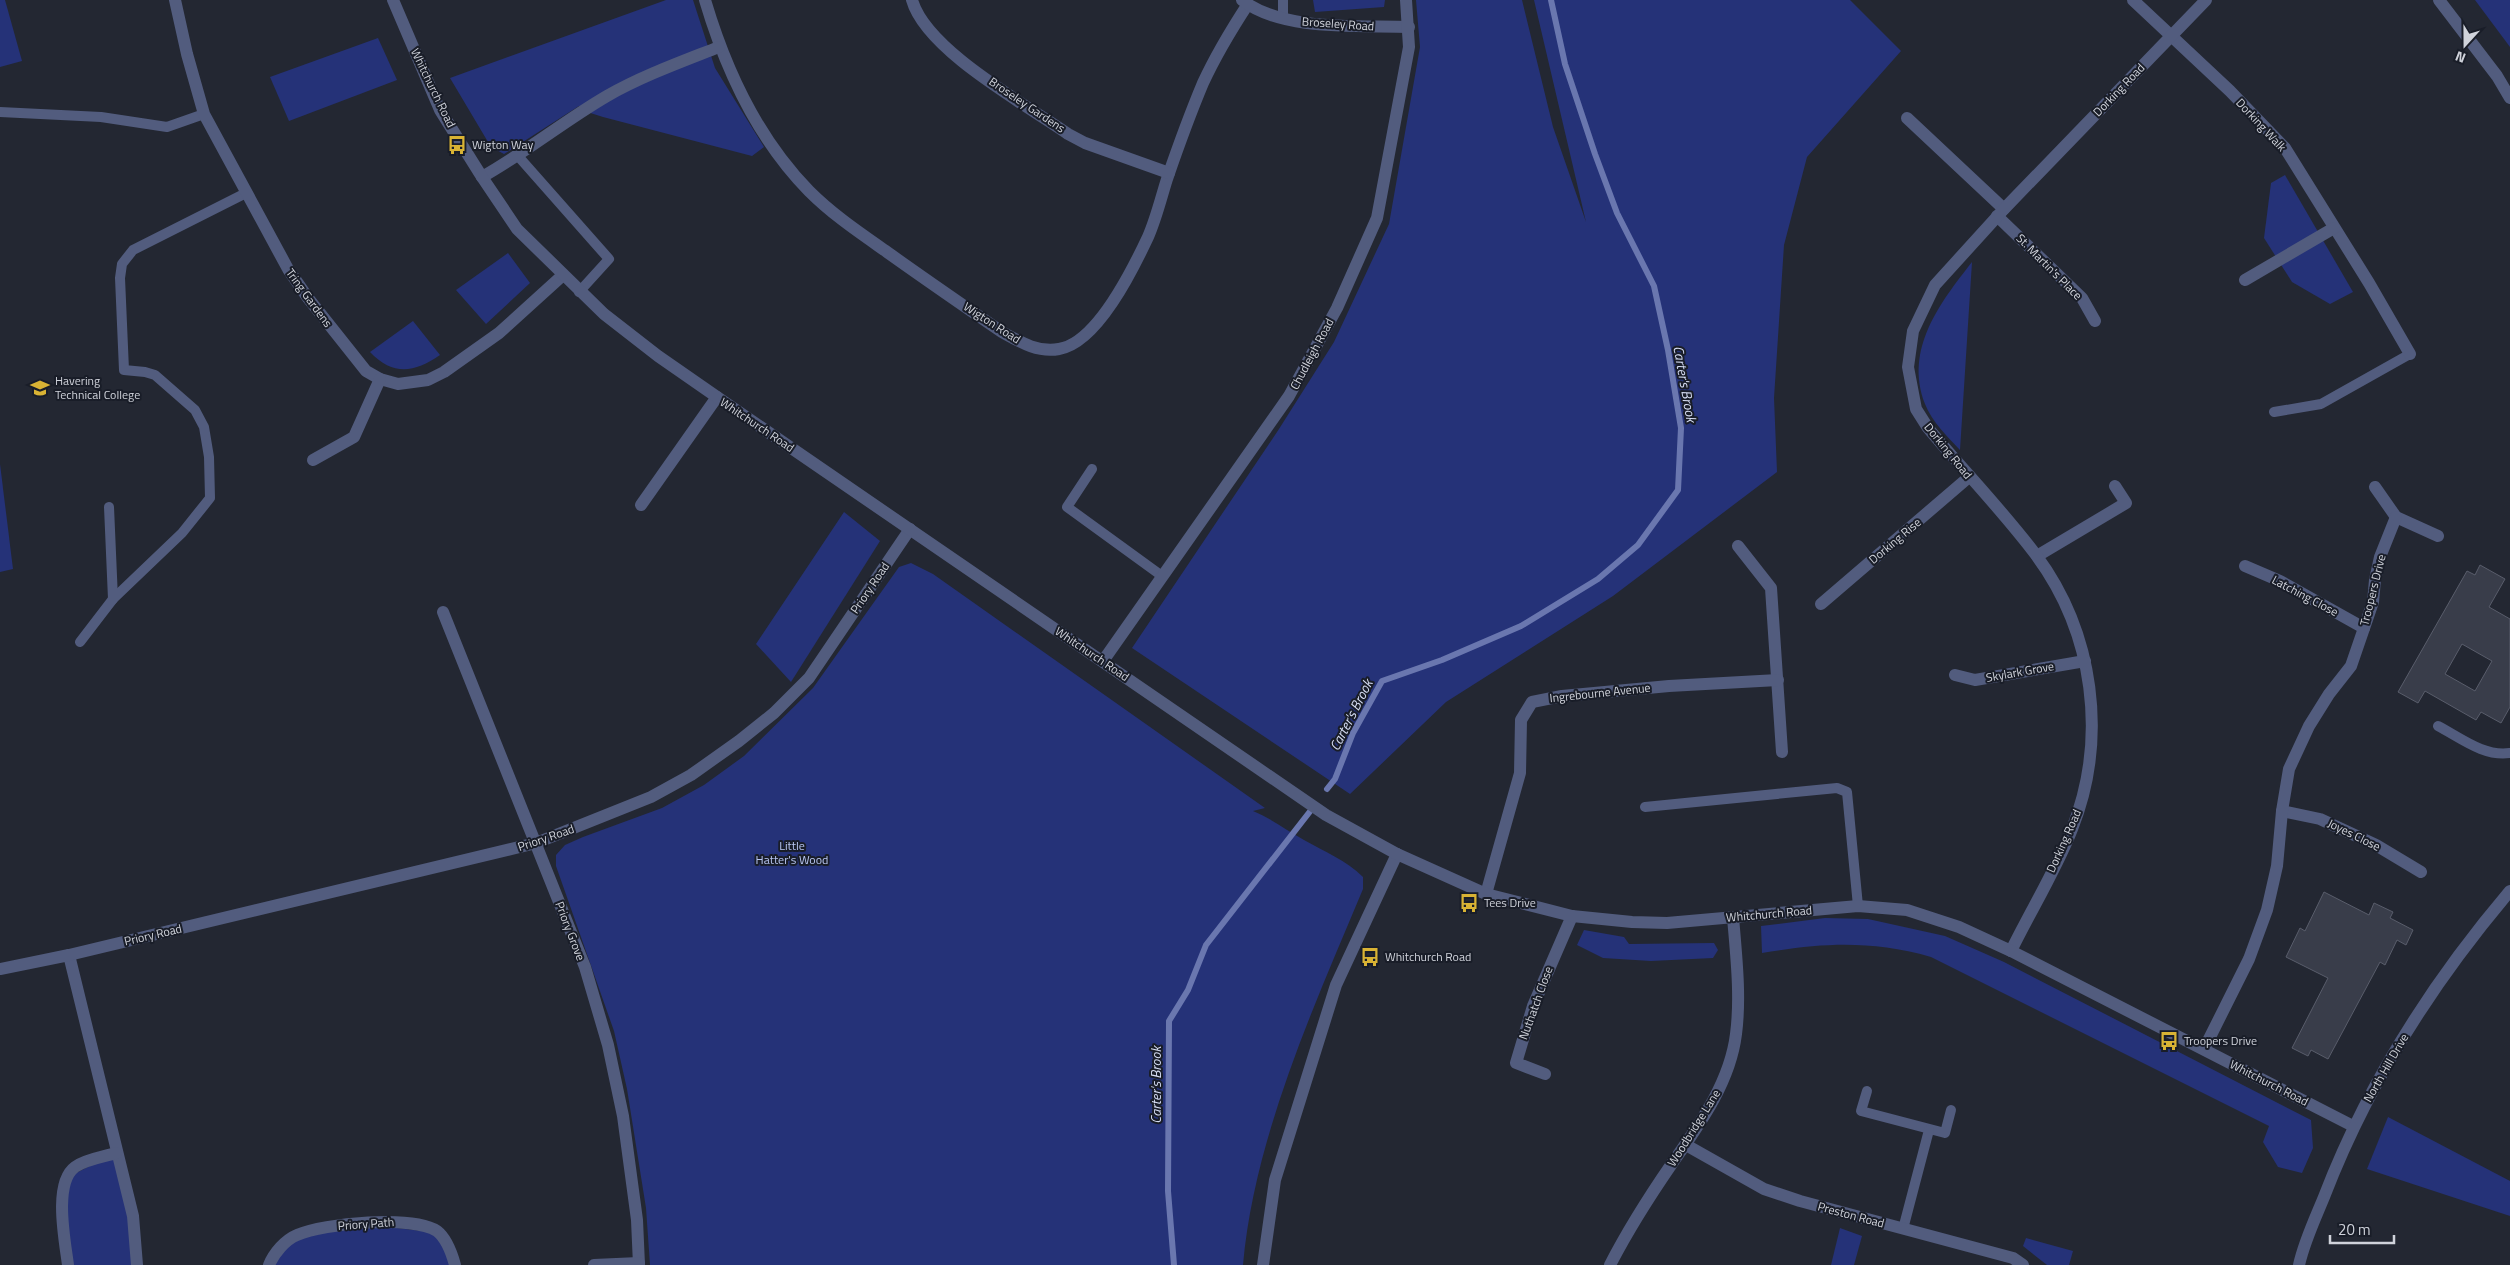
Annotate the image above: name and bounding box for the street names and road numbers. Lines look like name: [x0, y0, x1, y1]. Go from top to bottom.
street label: Broseley Road: [1301, 11, 1375, 36]
street label: Whitchurch Road: [406, 45, 461, 131]
street label: Dorking Road: [2088, 59, 2149, 121]
street label: Broseley Gardens: [985, 72, 1070, 137]
street label: Dorking Walk: [2232, 94, 2291, 156]
street label: St. Martin's Place: [2012, 229, 2087, 304]
street label: Tring Gardens: [281, 264, 338, 332]
street label: Wigton Road: [960, 297, 1025, 348]
street label: Chudleigh Road: [1285, 315, 1338, 393]
street label: Whitchurch Road: [716, 393, 798, 457]
street label: Dorking Road: [1920, 418, 1977, 483]
street label: Dorking Rise: [1864, 513, 1925, 568]
street label: Troopers Drive: [2354, 552, 2391, 628]
street label: Priory Road: [845, 558, 894, 617]
street label: Latching Close: [2269, 570, 2342, 621]
street label: Whitchurch Road: [1051, 622, 1133, 686]
street label: Skylark Grove: [1984, 656, 2055, 687]
street label: Ingrebourne Avenue: [1548, 678, 1651, 707]
street label: Dorking Road: [2041, 806, 2086, 876]
street label: Joyes Close: [2324, 814, 2384, 856]
street label: Priory Road: [515, 819, 577, 856]
street label: Priory Grove: [550, 898, 590, 963]
street label: Whitchurch Road: [1725, 900, 1813, 927]
street label: Priory Road: [122, 919, 184, 950]
street label: Nuthatch Close: [1513, 963, 1558, 1042]
street label: North Hill Drive: [2358, 1030, 2413, 1106]
street label: Whitchurch Road: [2226, 1055, 2312, 1111]
street label: Woodbridge Lane: [1662, 1085, 1725, 1170]
street label: Preston Road: [1816, 1196, 1887, 1233]
street label: Priory Path: [337, 1212, 395, 1235]

